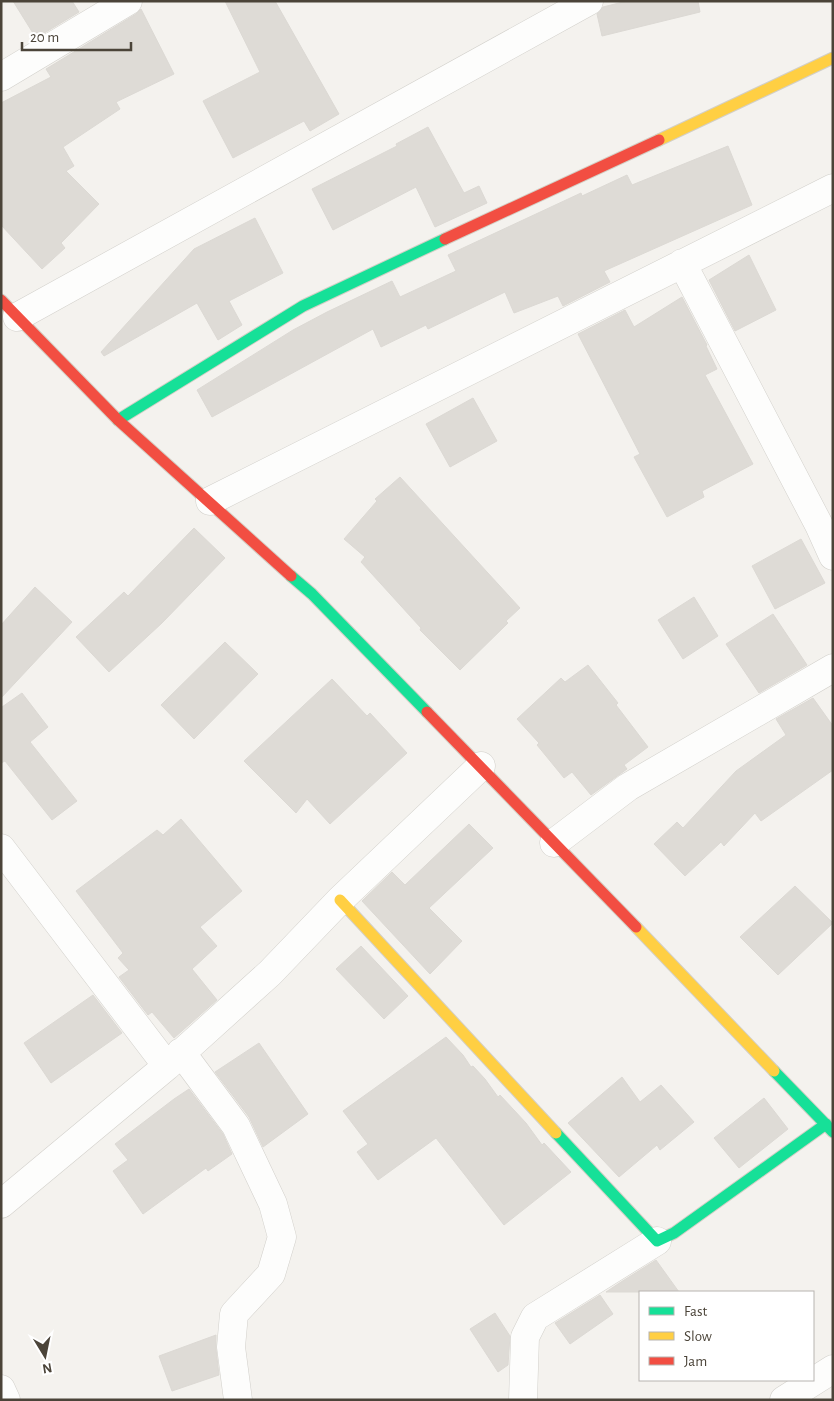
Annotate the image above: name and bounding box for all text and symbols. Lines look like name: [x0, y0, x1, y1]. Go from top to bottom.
scale bar: [22, 20, 131, 52]
text: 20 m: [30, 30, 59, 45]
legend: [639, 1291, 814, 1381]
text: Fast: [684, 1304, 708, 1319]
text: Slow: [684, 1329, 712, 1344]
north arrow: [20, 1331, 70, 1381]
text: Jam: [684, 1354, 707, 1369]
text: N: [41, 1360, 53, 1376]

